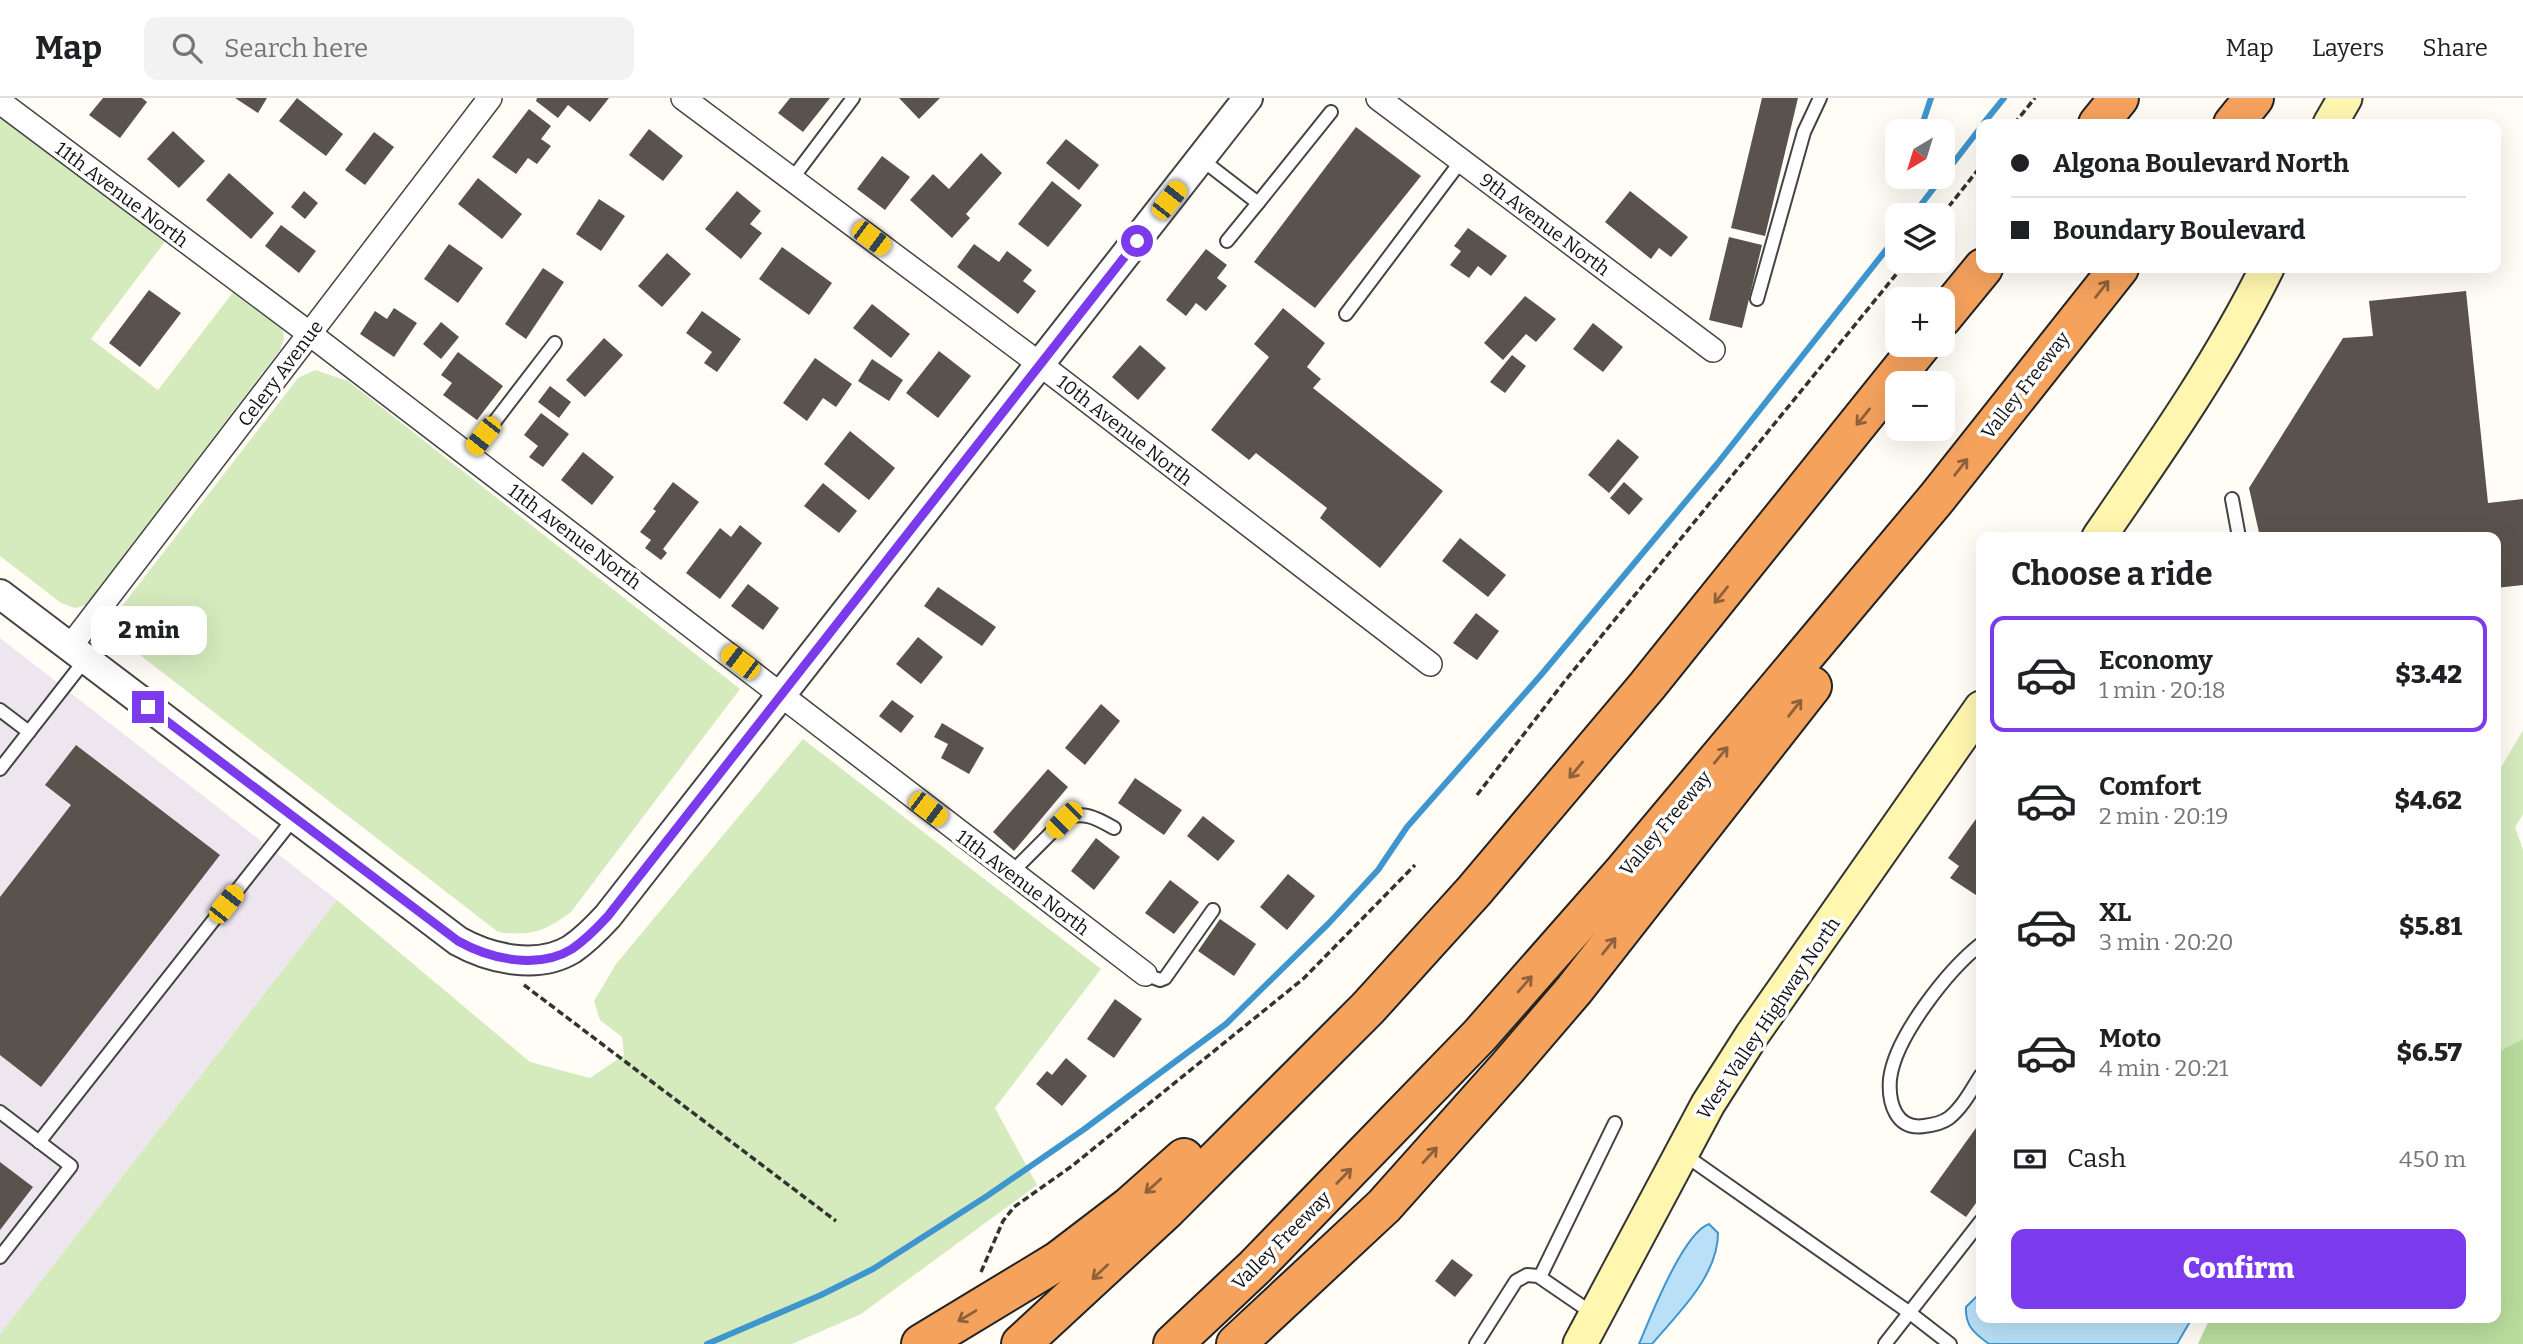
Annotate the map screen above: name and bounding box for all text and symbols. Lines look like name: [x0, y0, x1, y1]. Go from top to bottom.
search box: [144, 17, 634, 80]
text: Map: [35, 28, 102, 68]
icon: search: [168, 29, 206, 67]
text: Search here: [224, 33, 368, 64]
text: Map: [2226, 34, 2274, 62]
text: Layers: [2312, 34, 2384, 62]
text: Share: [2422, 34, 2488, 62]
north arrow: [1885, 119, 1955, 189]
map controls: [1885, 119, 1955, 441]
street label: 11th Avenue North: [51, 137, 193, 252]
text: Algona Boulevard North: [2053, 148, 2349, 179]
street label: 9th Avenue North: [1475, 168, 1614, 281]
car: [1148, 177, 1191, 223]
button: layers: [1885, 203, 1955, 273]
text: Boundary Boulevard: [2053, 215, 2306, 246]
car: [848, 217, 895, 259]
route start: [1121, 225, 1153, 257]
one-way arrow: [2094, 281, 2110, 299]
button: +: [1885, 287, 1955, 357]
street label: Celery Avenue: [233, 316, 328, 431]
street label: Valley Freeway: [1976, 326, 2075, 444]
street label: 10th Avenue North: [1052, 370, 1197, 490]
button: −: [1885, 371, 1955, 441]
one-way arrow: [1855, 408, 1870, 426]
car: [462, 413, 505, 459]
one-way arrow: [1953, 459, 1968, 477]
street label: 11th Avenue North: [504, 479, 646, 594]
text: Choose a ride: [2011, 555, 2212, 593]
one-way arrow: [1713, 585, 1728, 603]
callout: 2 min: [90, 606, 206, 654]
text: 2 min: [118, 616, 180, 644]
car: [717, 641, 764, 683]
icon: car: [2015, 643, 2078, 706]
text: Economy: [2099, 645, 2213, 676]
text: $3.42: [2395, 659, 2462, 690]
text: 1 min · 20:18: [2099, 676, 2226, 704]
route end: [132, 691, 164, 723]
one-way arrow: [1787, 700, 1802, 718]
one-way arrow: [1713, 747, 1729, 765]
one-way arrow: [1568, 761, 1584, 779]
street label: Valley Freeway: [1615, 765, 1717, 881]
icon: car: [2015, 769, 2078, 832]
text: Comfort: [2099, 771, 2202, 802]
text: $4.62: [2395, 785, 2462, 816]
car: [905, 788, 952, 830]
car: [1042, 798, 1087, 842]
text: 2 min · 20:19: [2099, 802, 2228, 830]
street label: 11th Avenue North: [952, 825, 1094, 940]
car: [205, 881, 248, 927]
icon: car: [2015, 895, 2078, 958]
text: XL: [2099, 897, 2131, 928]
text: $5.81: [2399, 911, 2462, 942]
street label: West Valley Highway North: [1692, 913, 1845, 1124]
text: 3 min · 20:20: [2099, 928, 2233, 956]
one-way arrow: [1602, 937, 1617, 955]
one-way arrow: [1517, 975, 1533, 993]
icon: car: [2015, 1021, 2078, 1084]
text: Moto: [2099, 1023, 2161, 1054]
text: $6.57: [2396, 1037, 2462, 1068]
text: 4 min · 20:21: [2099, 1054, 2228, 1082]
icon: cash: [2011, 1140, 2049, 1178]
text: Cash: [2067, 1143, 2126, 1174]
text: 450 m: [2399, 1145, 2466, 1173]
one-way arrow: [1421, 1147, 1437, 1165]
one-way arrow: [1335, 1168, 1352, 1185]
one-way arrow: [1144, 1178, 1162, 1194]
street label: Valley Freeway: [1227, 1186, 1336, 1295]
button: Confirm: [2011, 1229, 2466, 1309]
one-way arrow: [1092, 1263, 1109, 1280]
one-way arrow: [958, 1310, 978, 1324]

